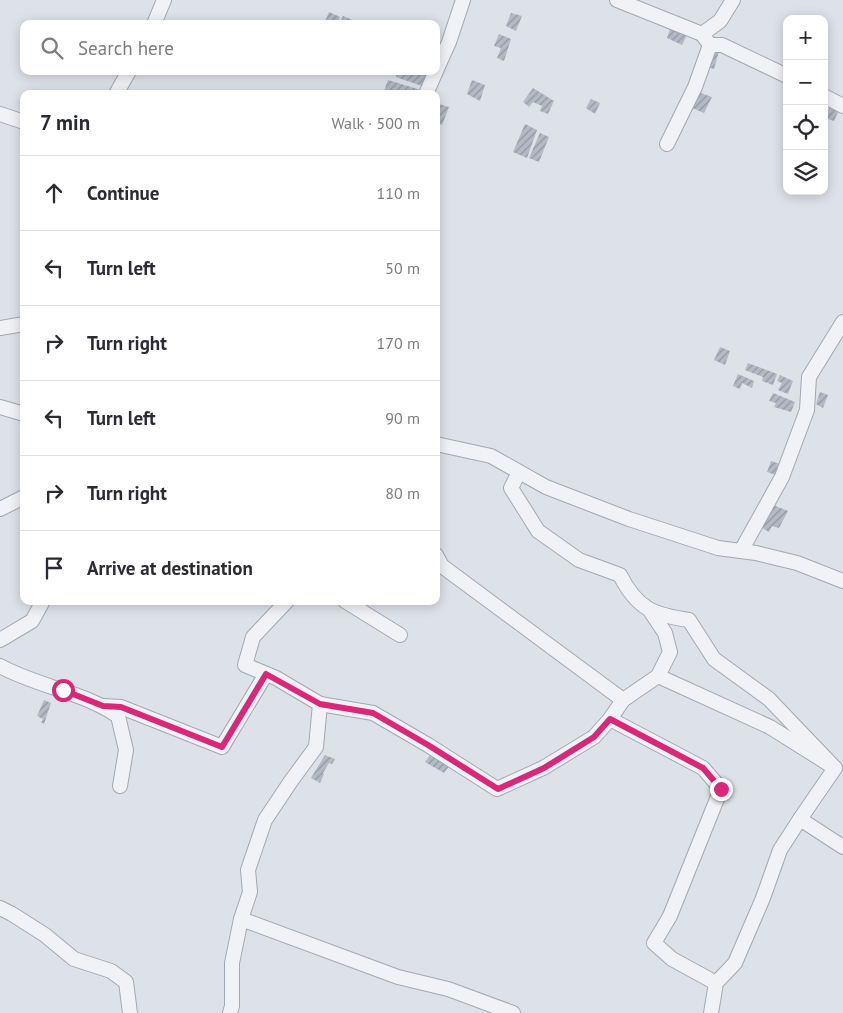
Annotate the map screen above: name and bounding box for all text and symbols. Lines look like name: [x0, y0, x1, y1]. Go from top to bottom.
map controls: [783, 15, 828, 195]
button: +: [783, 15, 828, 60]
search box: [20, 20, 440, 75]
icon: search: [38, 34, 66, 62]
text: Search here: [78, 36, 174, 60]
button: −: [783, 60, 828, 105]
button: locate: [783, 105, 828, 150]
text: 7 min: [40, 109, 90, 136]
text: Walk · 500 m: [331, 113, 420, 133]
button: layers: [783, 150, 828, 195]
icon: ahead: [40, 179, 68, 207]
text: Continue: [87, 181, 159, 205]
text: 110 m: [377, 183, 420, 203]
icon: left: [40, 254, 68, 282]
text: Turn left: [87, 256, 156, 280]
text: 50 m: [385, 258, 420, 278]
icon: right: [40, 329, 68, 357]
text: Turn right: [87, 331, 167, 355]
text: 170 m: [377, 333, 420, 353]
icon: left: [40, 404, 68, 432]
text: Turn left: [87, 406, 156, 430]
text: 90 m: [385, 408, 420, 428]
icon: right: [40, 479, 68, 507]
text: Turn right: [87, 481, 167, 505]
text: 80 m: [385, 483, 420, 503]
icon: arrive: [40, 554, 68, 582]
text: Arrive at destination: [87, 556, 253, 580]
route start: [52, 679, 75, 702]
route end: [710, 778, 733, 801]

